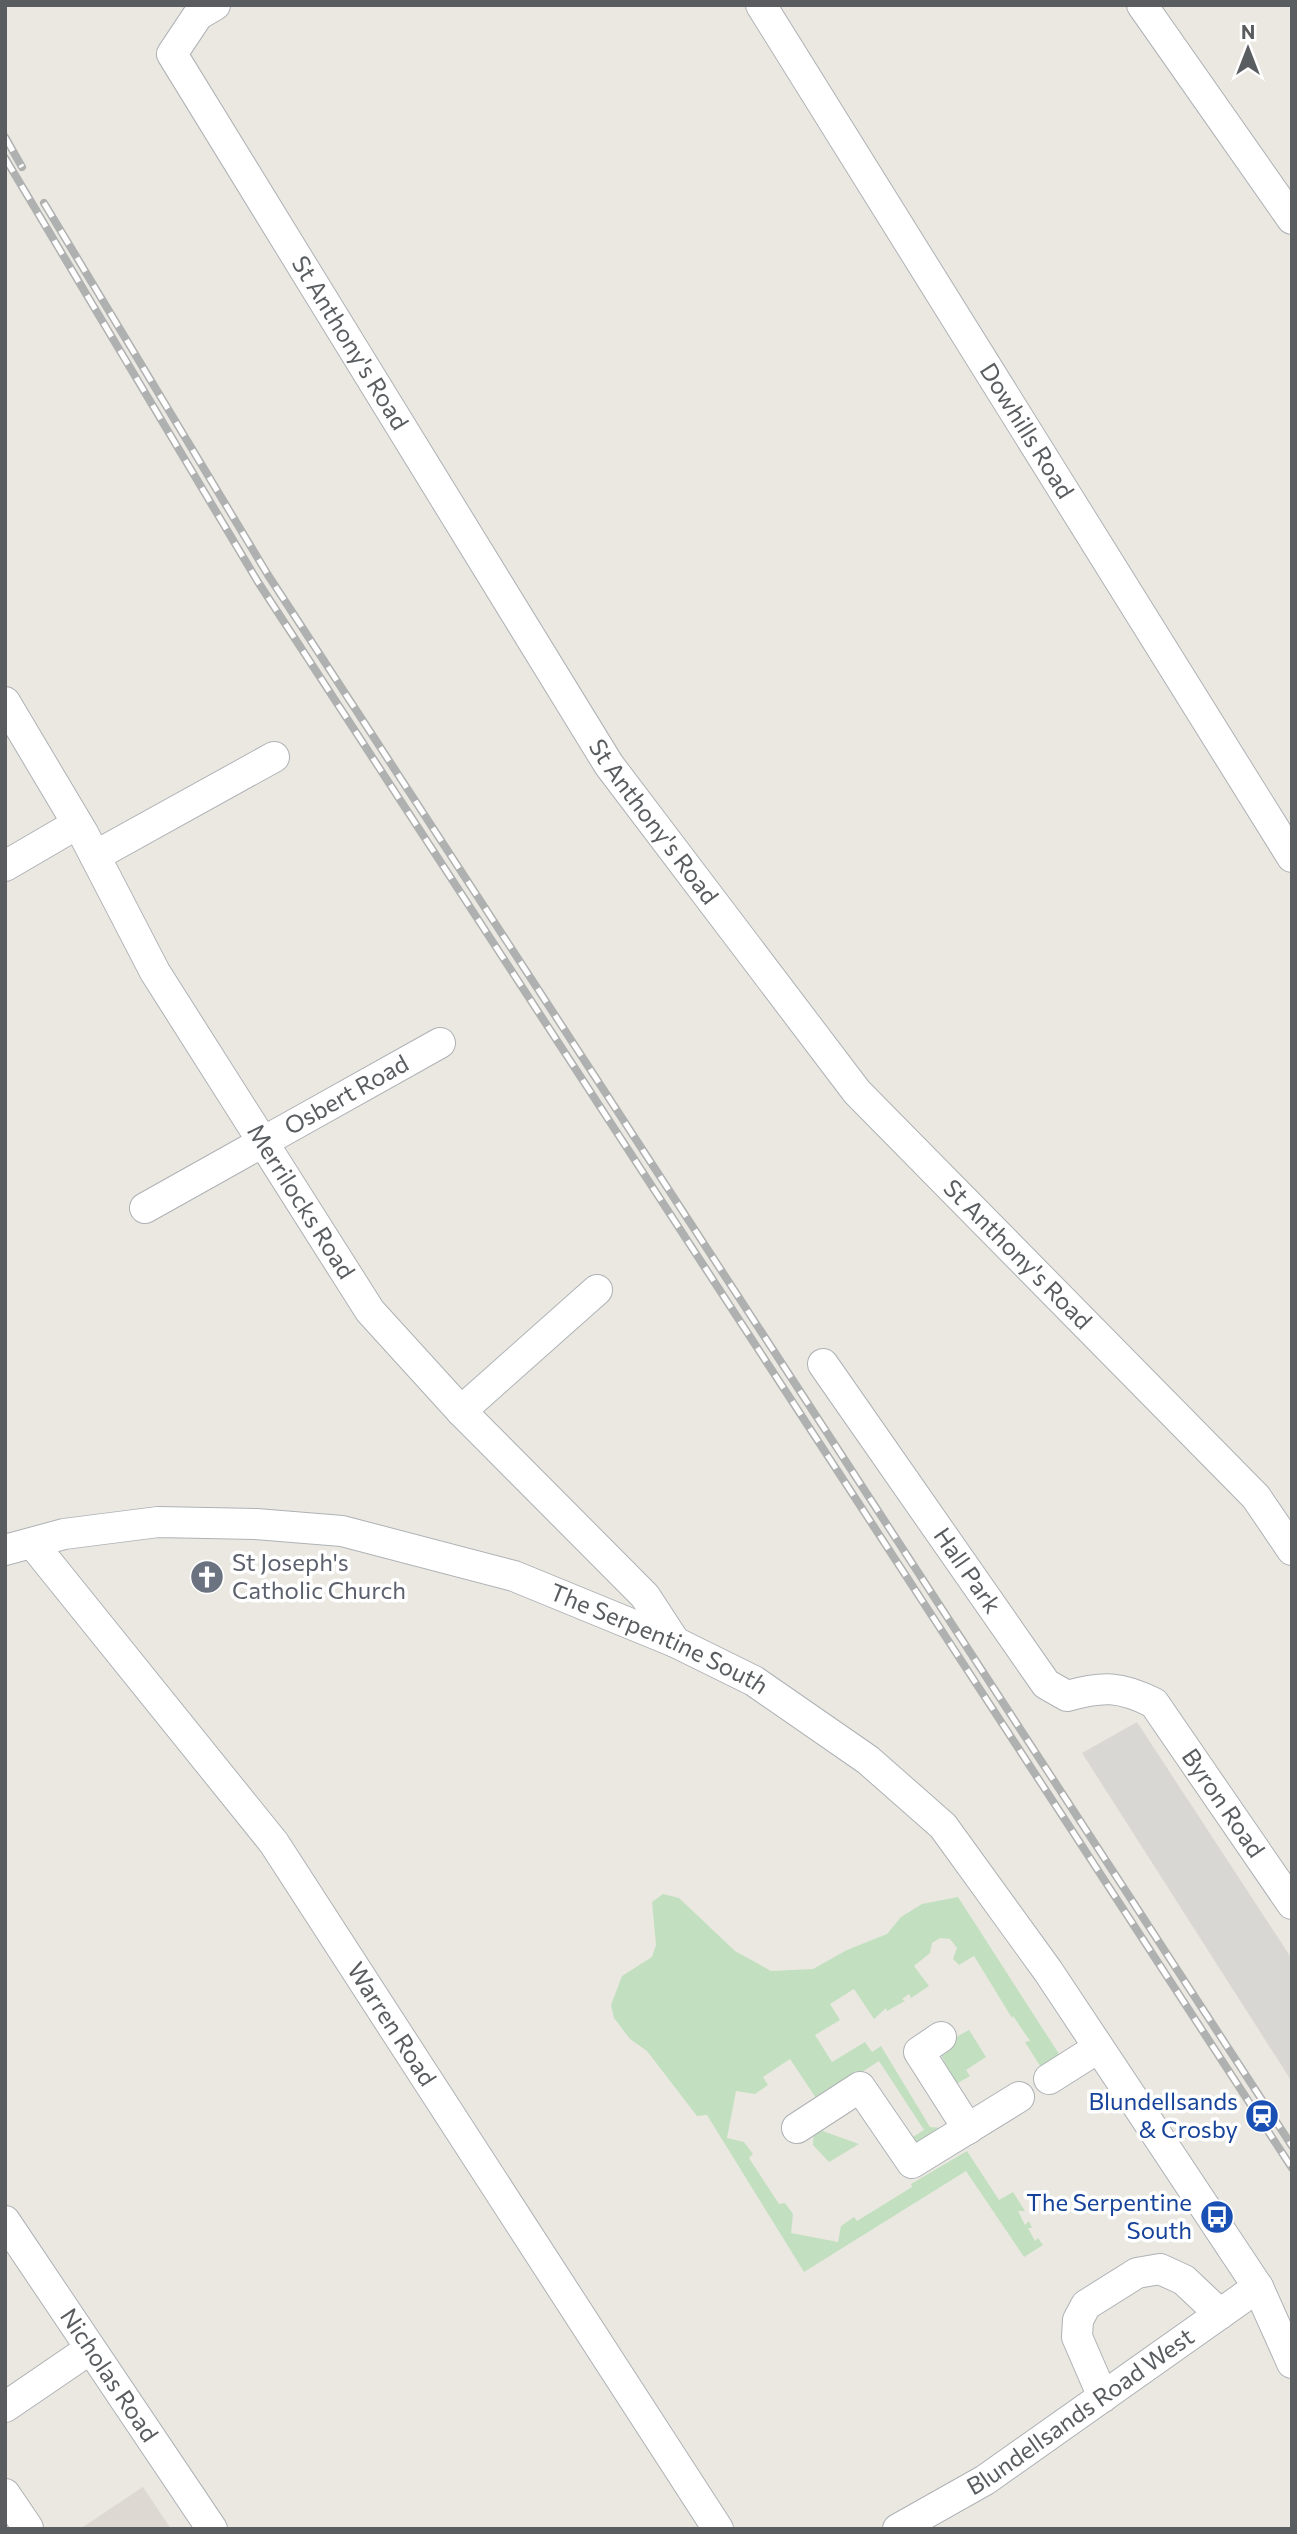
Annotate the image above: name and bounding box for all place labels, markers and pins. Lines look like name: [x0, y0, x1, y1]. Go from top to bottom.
place label: St Joseph's Catholic Church: [232, 1547, 406, 1604]
church icon: St Joseph's Catholic Church: [188, 1558, 226, 1596]
place label: Blundellsands & Crosby: [1089, 2086, 1238, 2143]
station icon: Blundellsands & Crosby: [1243, 2097, 1281, 2135]
place label: The Serpentine South: [1026, 2187, 1192, 2244]
bus stop icon: The Serpentine South: [1198, 2198, 1236, 2236]

